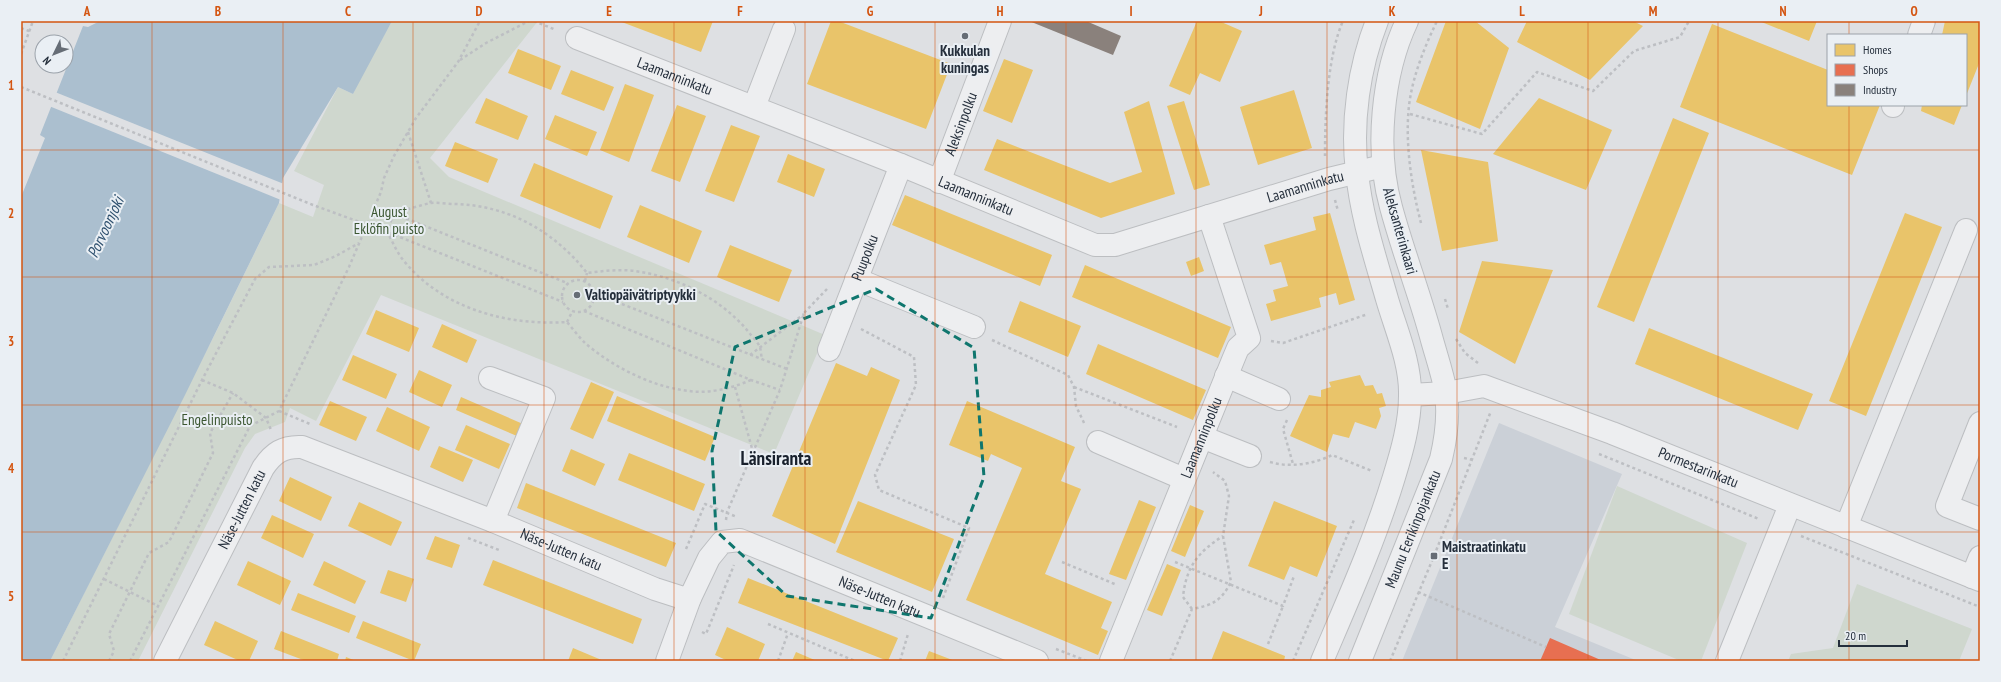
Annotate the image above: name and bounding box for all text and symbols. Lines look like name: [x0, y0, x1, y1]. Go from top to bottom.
text: A: [83, 3, 91, 20]
text: B: [215, 3, 221, 20]
text: C: [345, 3, 351, 20]
text: D: [476, 3, 483, 20]
text: E: [606, 3, 612, 20]
text: F: [737, 3, 743, 20]
text: G: [867, 3, 874, 20]
text: H: [997, 3, 1004, 20]
text: I: [1129, 3, 1133, 20]
text: J: [1258, 3, 1263, 20]
text: K: [1389, 3, 1396, 20]
text: L: [1519, 3, 1525, 20]
text: M: [1649, 3, 1658, 20]
text: N: [1779, 3, 1787, 20]
text: O: [1910, 3, 1918, 20]
marker: Kukkulan kuningas: [960, 31, 970, 41]
north arrow: [34, 34, 74, 74]
legend: [1827, 34, 1967, 106]
place label: Kukkulan kuningas: [940, 41, 990, 77]
text: Homes: [1863, 42, 1891, 57]
street label: Laamanninkatu: [635, 53, 715, 99]
text: N: [40, 54, 54, 68]
text: Shops: [1863, 62, 1888, 77]
text: 1: [8, 77, 14, 94]
text: Industry: [1863, 82, 1897, 97]
street label: Aleksinpolku: [940, 89, 981, 158]
street label: Laamanninkatu: [1264, 166, 1346, 207]
street label: Laamanninkatu: [936, 172, 1016, 219]
street label: Aleksanterinkaari: [1379, 185, 1422, 277]
water label: Porvoonjoki: [82, 191, 129, 261]
park label: August Eklöfin puisto: [354, 202, 424, 238]
text: 2: [8, 205, 14, 222]
street label: Puupolku: [847, 232, 882, 283]
place label: Valtiopäivätriptyykki: [584, 285, 696, 304]
marker: Valtiopäivätriptyykki: [572, 290, 582, 300]
text: 3: [8, 333, 14, 350]
street label: Laamanninpolku: [1176, 394, 1226, 481]
park label: Engelinpuisto: [182, 410, 252, 429]
street label: Pormestarinkatu: [1656, 442, 1741, 492]
district label: Länsiranta: [741, 446, 812, 470]
text: 4: [8, 460, 15, 477]
street label: Näse-Jutten katu: [213, 466, 270, 552]
street label: Maunu Eerikinpojankatu: [1380, 467, 1445, 591]
street label: Näse-Jutten katu: [518, 524, 605, 575]
place label: Maistraatinkatu E: [1442, 537, 1526, 573]
marker: Maistraatinkatu E: [1429, 551, 1439, 561]
street label: Näse-Jutten katu: [836, 571, 923, 622]
text: 5: [8, 588, 14, 605]
scale bar: [1839, 622, 1907, 648]
text: 20 m: [1845, 628, 1866, 643]

